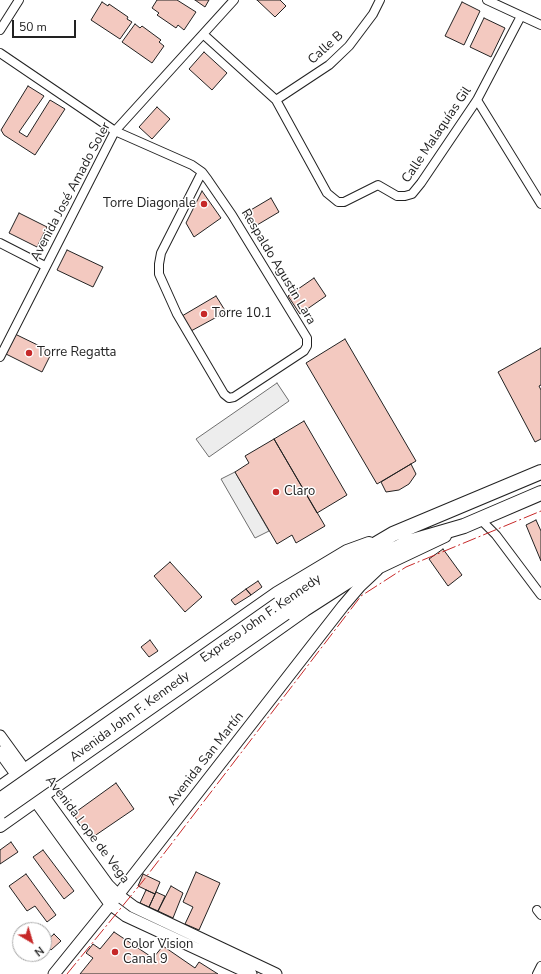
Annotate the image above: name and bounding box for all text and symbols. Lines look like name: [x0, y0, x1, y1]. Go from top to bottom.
scale bar: [14, 12, 78, 38]
text: 50 m: [19, 19, 47, 35]
street label: Calle B: [305, 28, 347, 68]
street label: Calle Malaquías Gil: [399, 84, 475, 186]
street label: Avenida José Amado Soler: [28, 120, 114, 264]
place label: Torre Diagonale: [103, 196, 196, 212]
marker: Torre Diagonale: [199, 199, 209, 209]
street label: Respaldo Agustin Lara: [237, 206, 319, 328]
place label: Torre 10.1: [212, 306, 272, 322]
marker: Torre 10.1: [199, 309, 209, 319]
place label: Torre Regatta: [37, 345, 116, 361]
marker: Torre Regatta: [24, 348, 34, 358]
place label: Claro: [284, 484, 315, 500]
marker: Claro: [271, 487, 281, 497]
street label: Expreso John F. Kennedy: [198, 571, 324, 667]
street label: Avenida John F. Kennedy: [67, 668, 193, 766]
street label: Avenida San Martín: [165, 709, 247, 809]
street label: Avenida Lope de Vega: [42, 773, 132, 887]
north arrow: [12, 922, 52, 962]
place label: Color Vision Canal 9: [123, 937, 193, 968]
text: N: [31, 943, 47, 960]
marker: Color Vision Canal 9: [110, 947, 120, 957]

